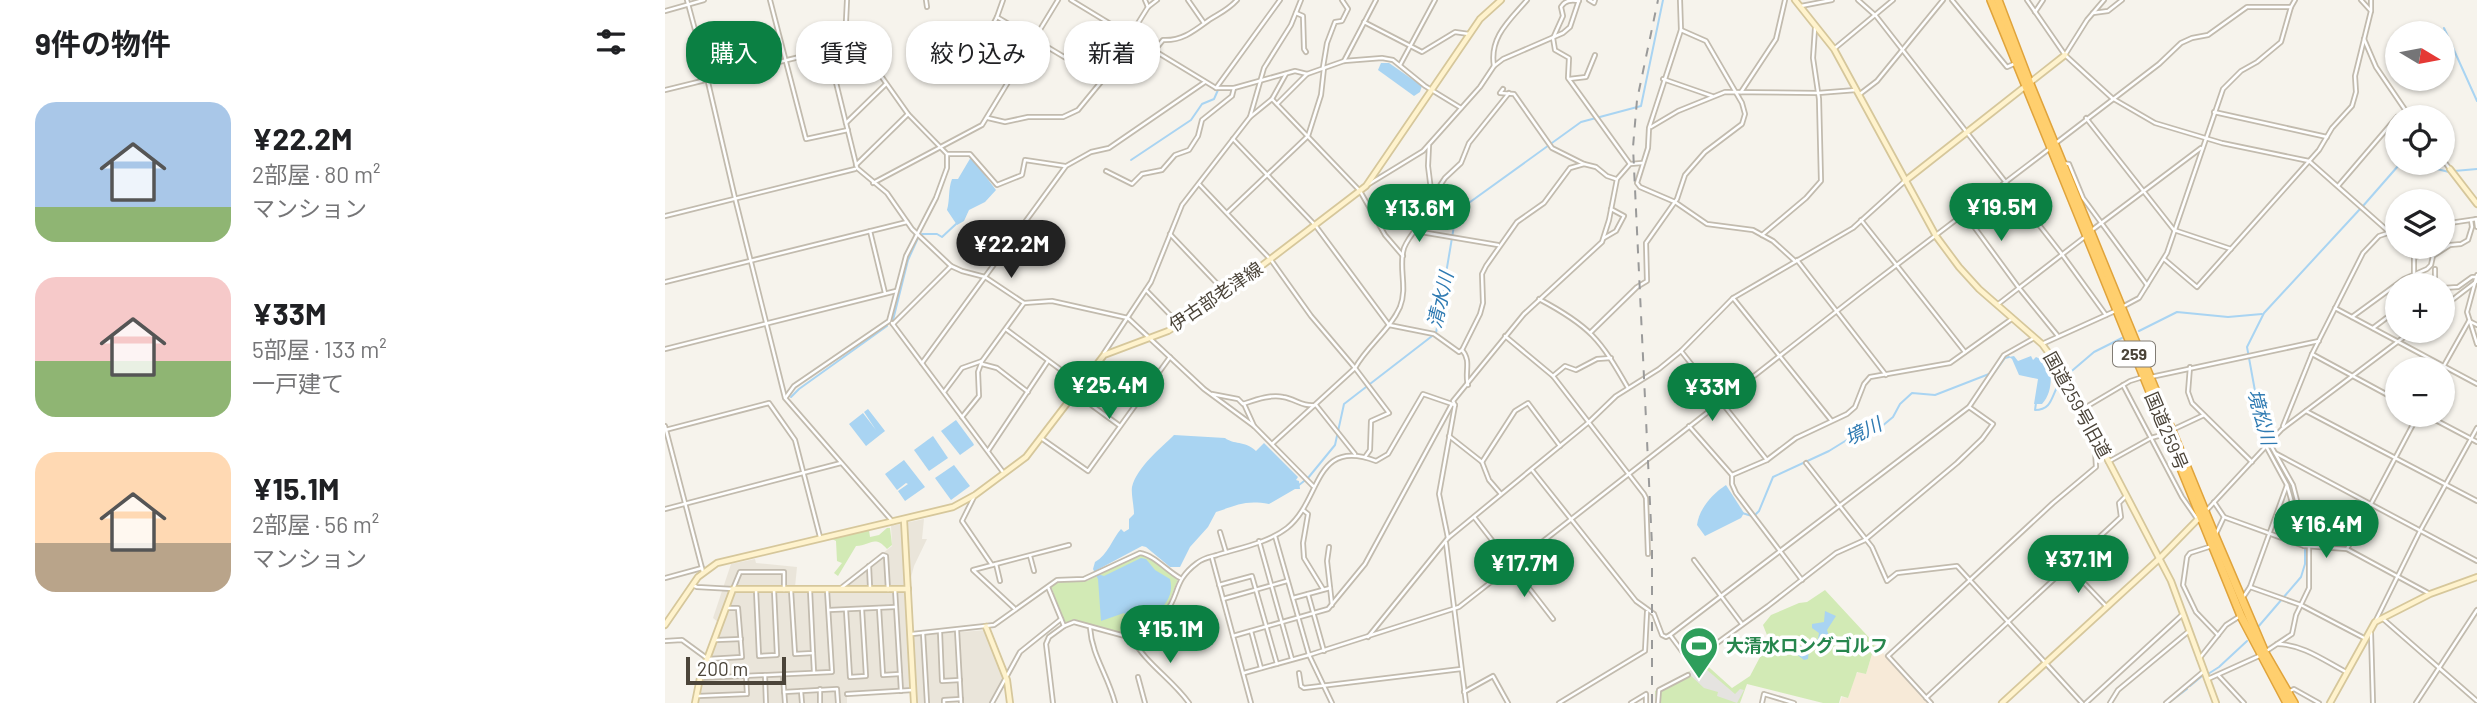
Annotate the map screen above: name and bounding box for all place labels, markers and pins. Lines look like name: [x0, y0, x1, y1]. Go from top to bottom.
pin: ¥13.6M: [1362, 184, 1476, 244]
pin: ¥19.5M: [1944, 184, 2058, 243]
pin: ¥22.2M: [954, 220, 1068, 280]
pin: ¥25.4M: [1052, 362, 1166, 421]
pin: ¥33M: [1671, 364, 1753, 423]
pin: ¥16.4M: [2269, 500, 2383, 560]
pin: ¥37.1M: [2021, 536, 2135, 595]
pin: ¥17.7M: [1467, 540, 1581, 599]
pin: ¥15.1M: [1113, 606, 1227, 665]
sports icon: 大清水ロングゴルフ: [1678, 625, 1720, 680]
place label: 大清水ロングゴルフ: [1726, 634, 1888, 656]

